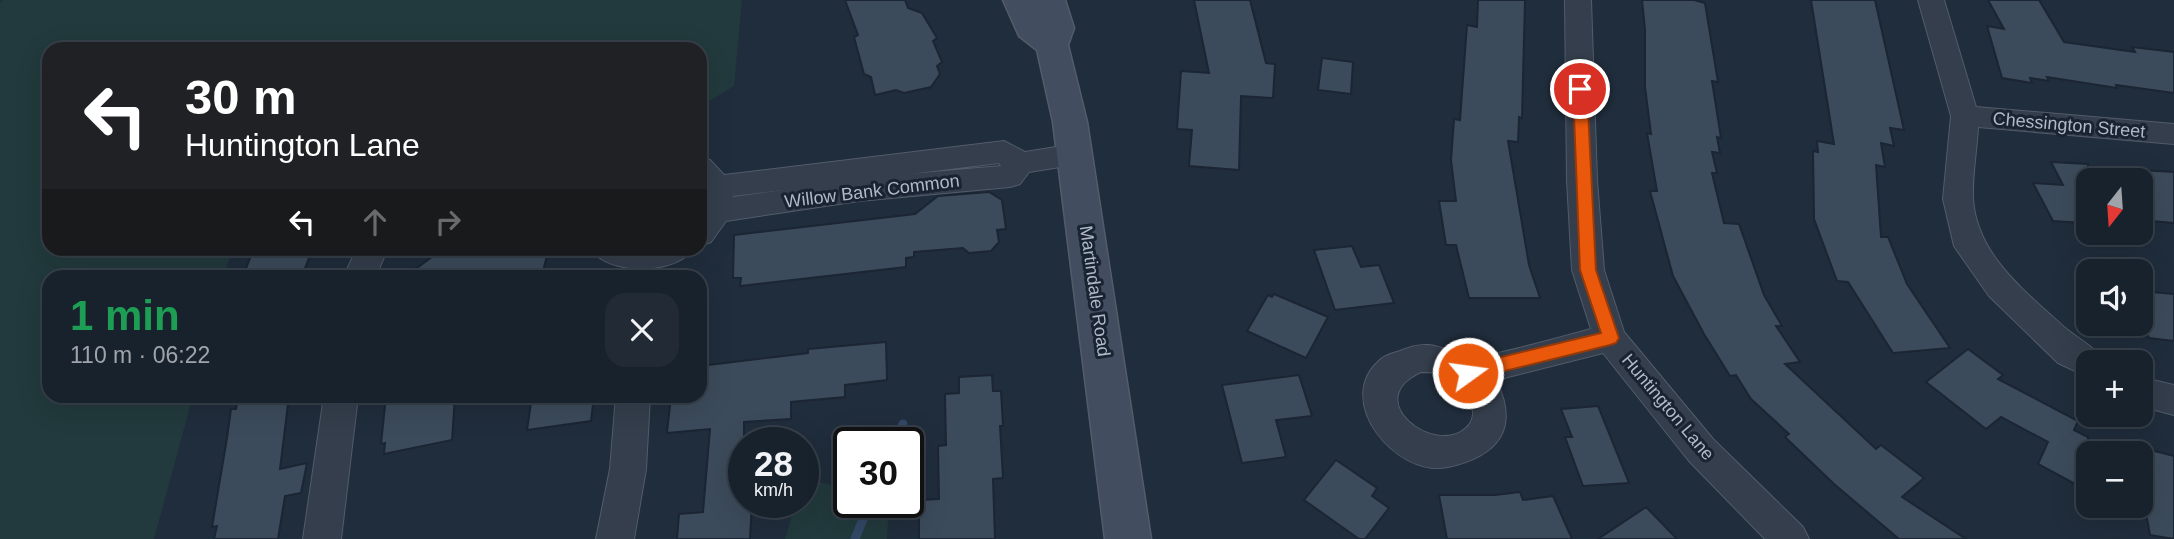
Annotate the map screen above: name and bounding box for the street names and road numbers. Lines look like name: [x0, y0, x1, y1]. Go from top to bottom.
street label: Chessington Street: [1992, 108, 2146, 142]
street label: Willow Bank Common: [783, 170, 961, 212]
street label: Martindale Road: [1076, 224, 1114, 358]
street label: Huntington Lane: [1618, 350, 1718, 464]

